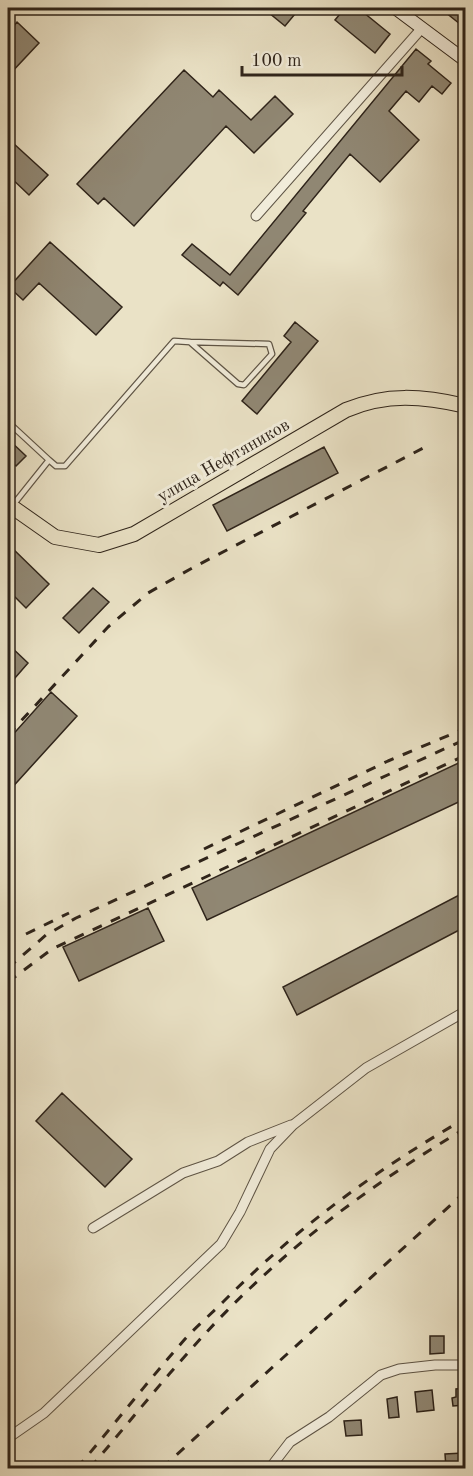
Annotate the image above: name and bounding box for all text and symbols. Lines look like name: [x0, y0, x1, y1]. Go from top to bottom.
scale bar: [242, 39, 402, 77]
text: 100 m: [251, 52, 302, 70]
street label: улица Нефтяников: [154, 416, 293, 507]

